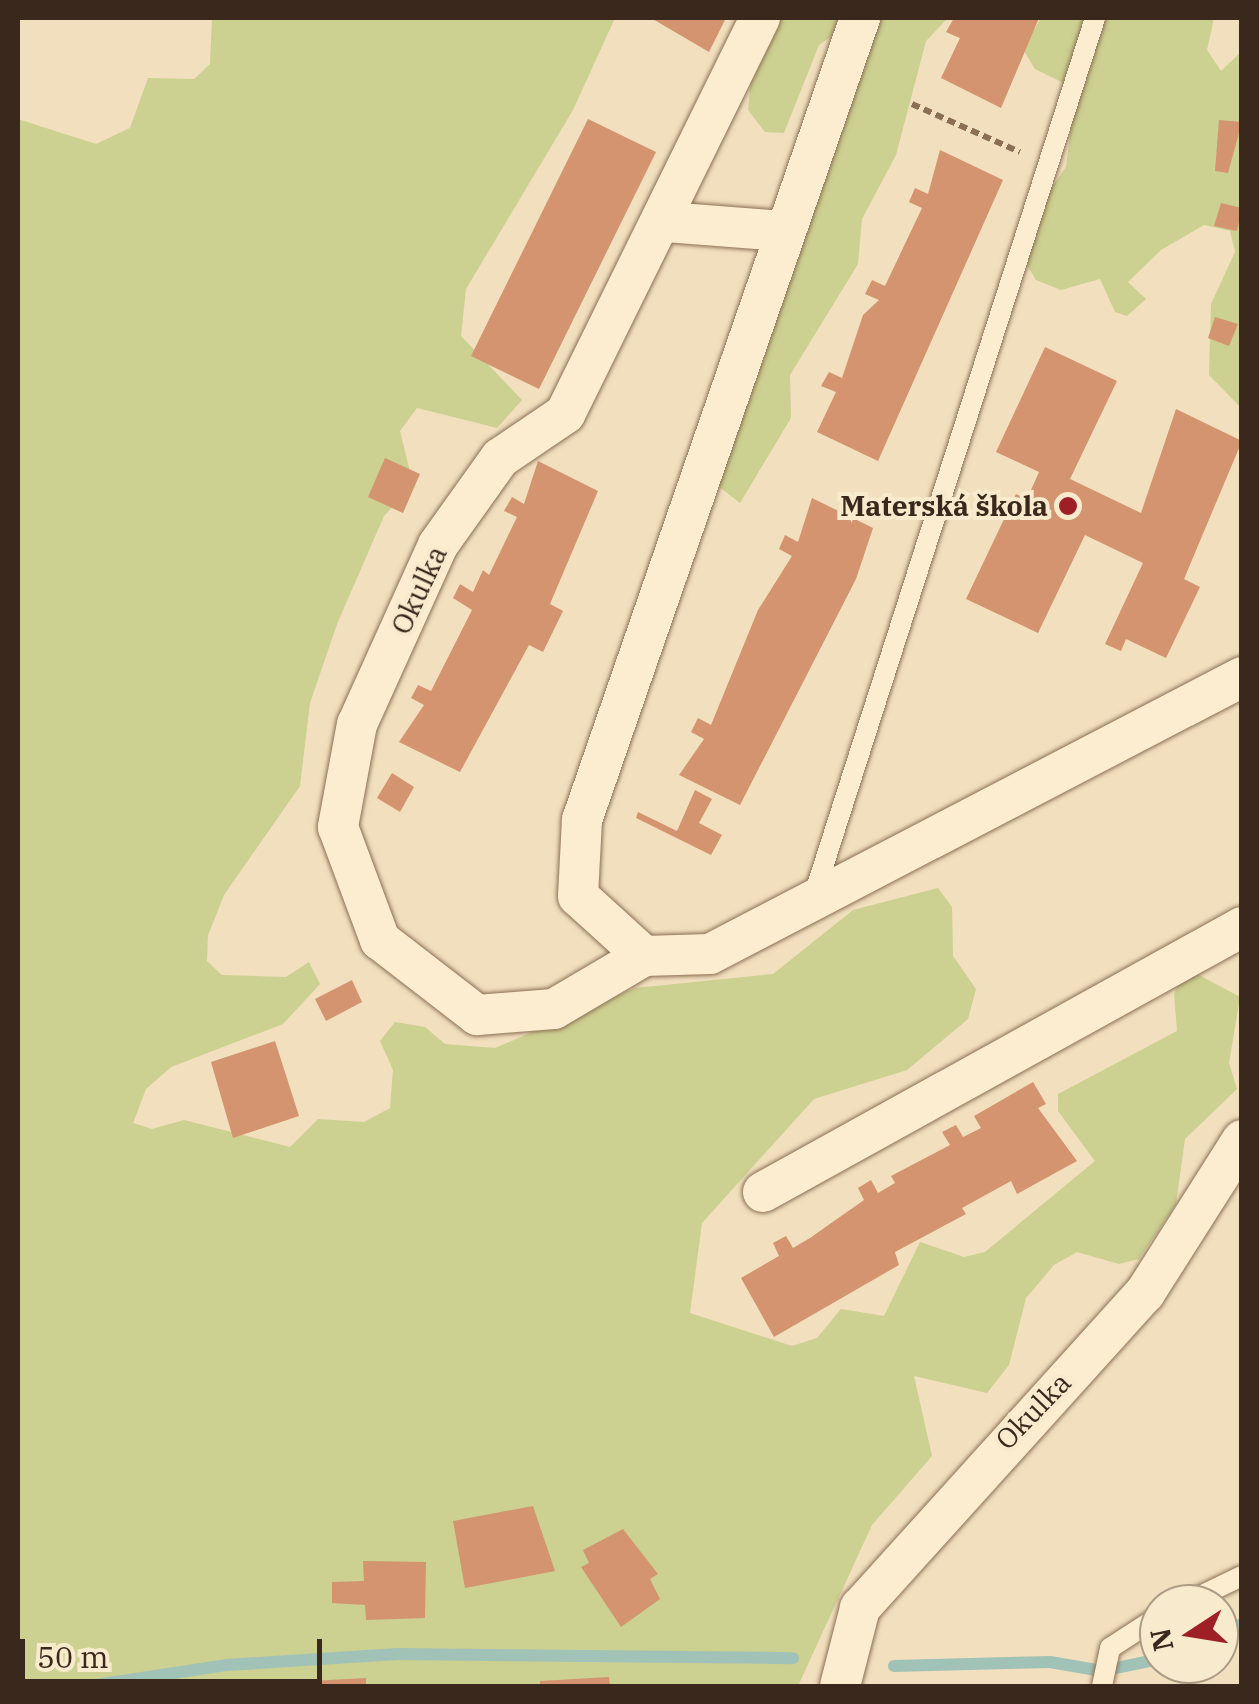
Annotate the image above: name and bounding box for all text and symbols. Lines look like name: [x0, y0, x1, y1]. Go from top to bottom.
place label: Materská škola: [840, 489, 1048, 523]
marker: Materská škola: [1057, 495, 1079, 517]
street label: Okulka: [384, 541, 454, 639]
street label: Okulka: [988, 1366, 1078, 1456]
north arrow: [1139, 1584, 1239, 1684]
scale bar: [25, 1619, 328, 1681]
text: N: [1141, 1625, 1182, 1655]
text: 50 m: [37, 1637, 109, 1676]

